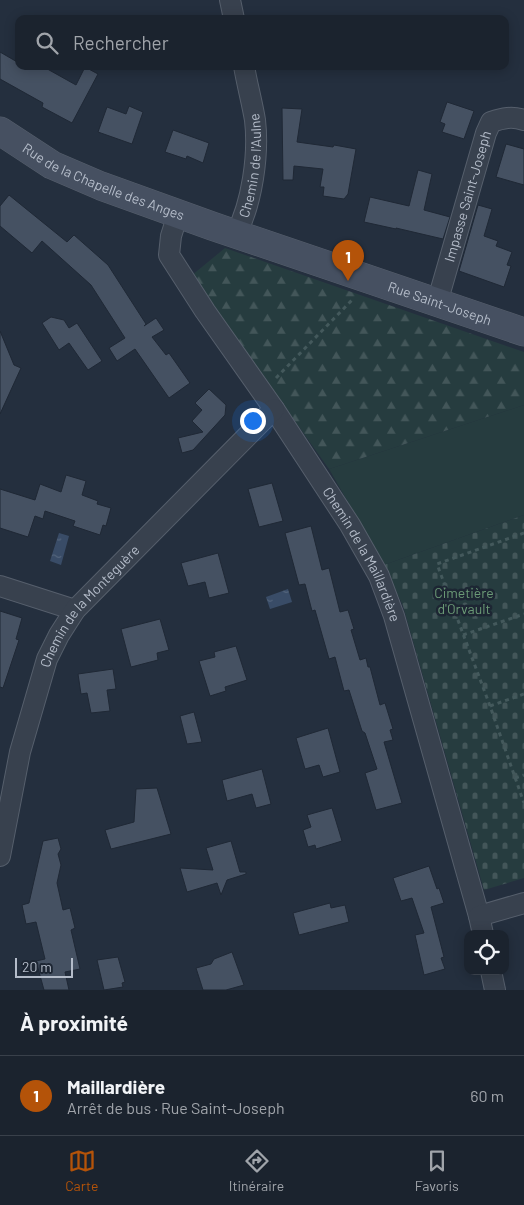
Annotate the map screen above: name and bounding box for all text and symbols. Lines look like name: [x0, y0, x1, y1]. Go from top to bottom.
search box: [15, 15, 509, 70]
icon: search: [33, 29, 61, 57]
text: Rechercher: [73, 31, 169, 54]
street label: Chemin de l'Aulne: [235, 112, 264, 220]
street label: Impasse Saint-Joseph: [440, 129, 494, 264]
street label: Rue de la Chapelle des Anges: [20, 139, 187, 223]
pin: 1: [332, 240, 364, 281]
street label: Rue Saint-Joseph: [386, 277, 494, 328]
your location: [240, 408, 266, 434]
street label: Chemin de la Maillardière: [319, 484, 404, 624]
street label: Chemin de la Monteguère: [36, 541, 143, 669]
park label: Cimetière d'Orvault: [434, 584, 494, 617]
map controls: [464, 930, 509, 975]
button: locate: [464, 930, 509, 975]
scale bar: [15, 955, 72, 978]
text: 20 m: [22, 958, 52, 975]
text: À proximité: [20, 1010, 128, 1035]
text: Maillardière: [67, 1075, 165, 1098]
text: 1: [33, 1086, 39, 1105]
text: 60 m: [470, 1086, 504, 1105]
text: Arrêt de bus · Rue Saint-Joseph: [67, 1098, 285, 1117]
tab: Carte: [65, 1147, 98, 1194]
tab: Itinéraire: [229, 1147, 284, 1194]
tab: Favoris: [415, 1147, 459, 1194]

